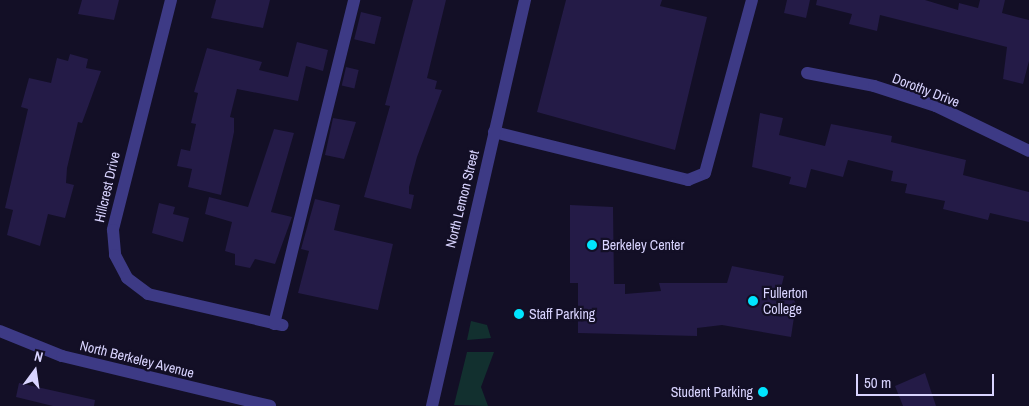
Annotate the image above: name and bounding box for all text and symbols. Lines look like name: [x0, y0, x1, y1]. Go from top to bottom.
street label: Dorothy Drive: [890, 69, 962, 111]
street label: North Lemon Street: [442, 148, 482, 250]
street label: Hillcrest Drive: [91, 150, 123, 224]
place label: Berkeley Center: [602, 237, 684, 253]
marker: Berkeley Center: [586, 239, 598, 251]
place label: Fullerton College: [763, 285, 808, 318]
marker: Fullerton College: [747, 295, 759, 307]
place label: Staff Parking: [529, 306, 595, 322]
marker: Staff Parking: [513, 308, 525, 320]
street label: North Berkeley Avenue: [78, 337, 196, 381]
north arrow: [10, 346, 60, 396]
text: N: [32, 347, 45, 366]
scale bar: [859, 364, 996, 396]
text: 50 m: [864, 372, 891, 393]
place label: Student Parking: [671, 384, 753, 400]
marker: Student Parking: [757, 386, 769, 398]

